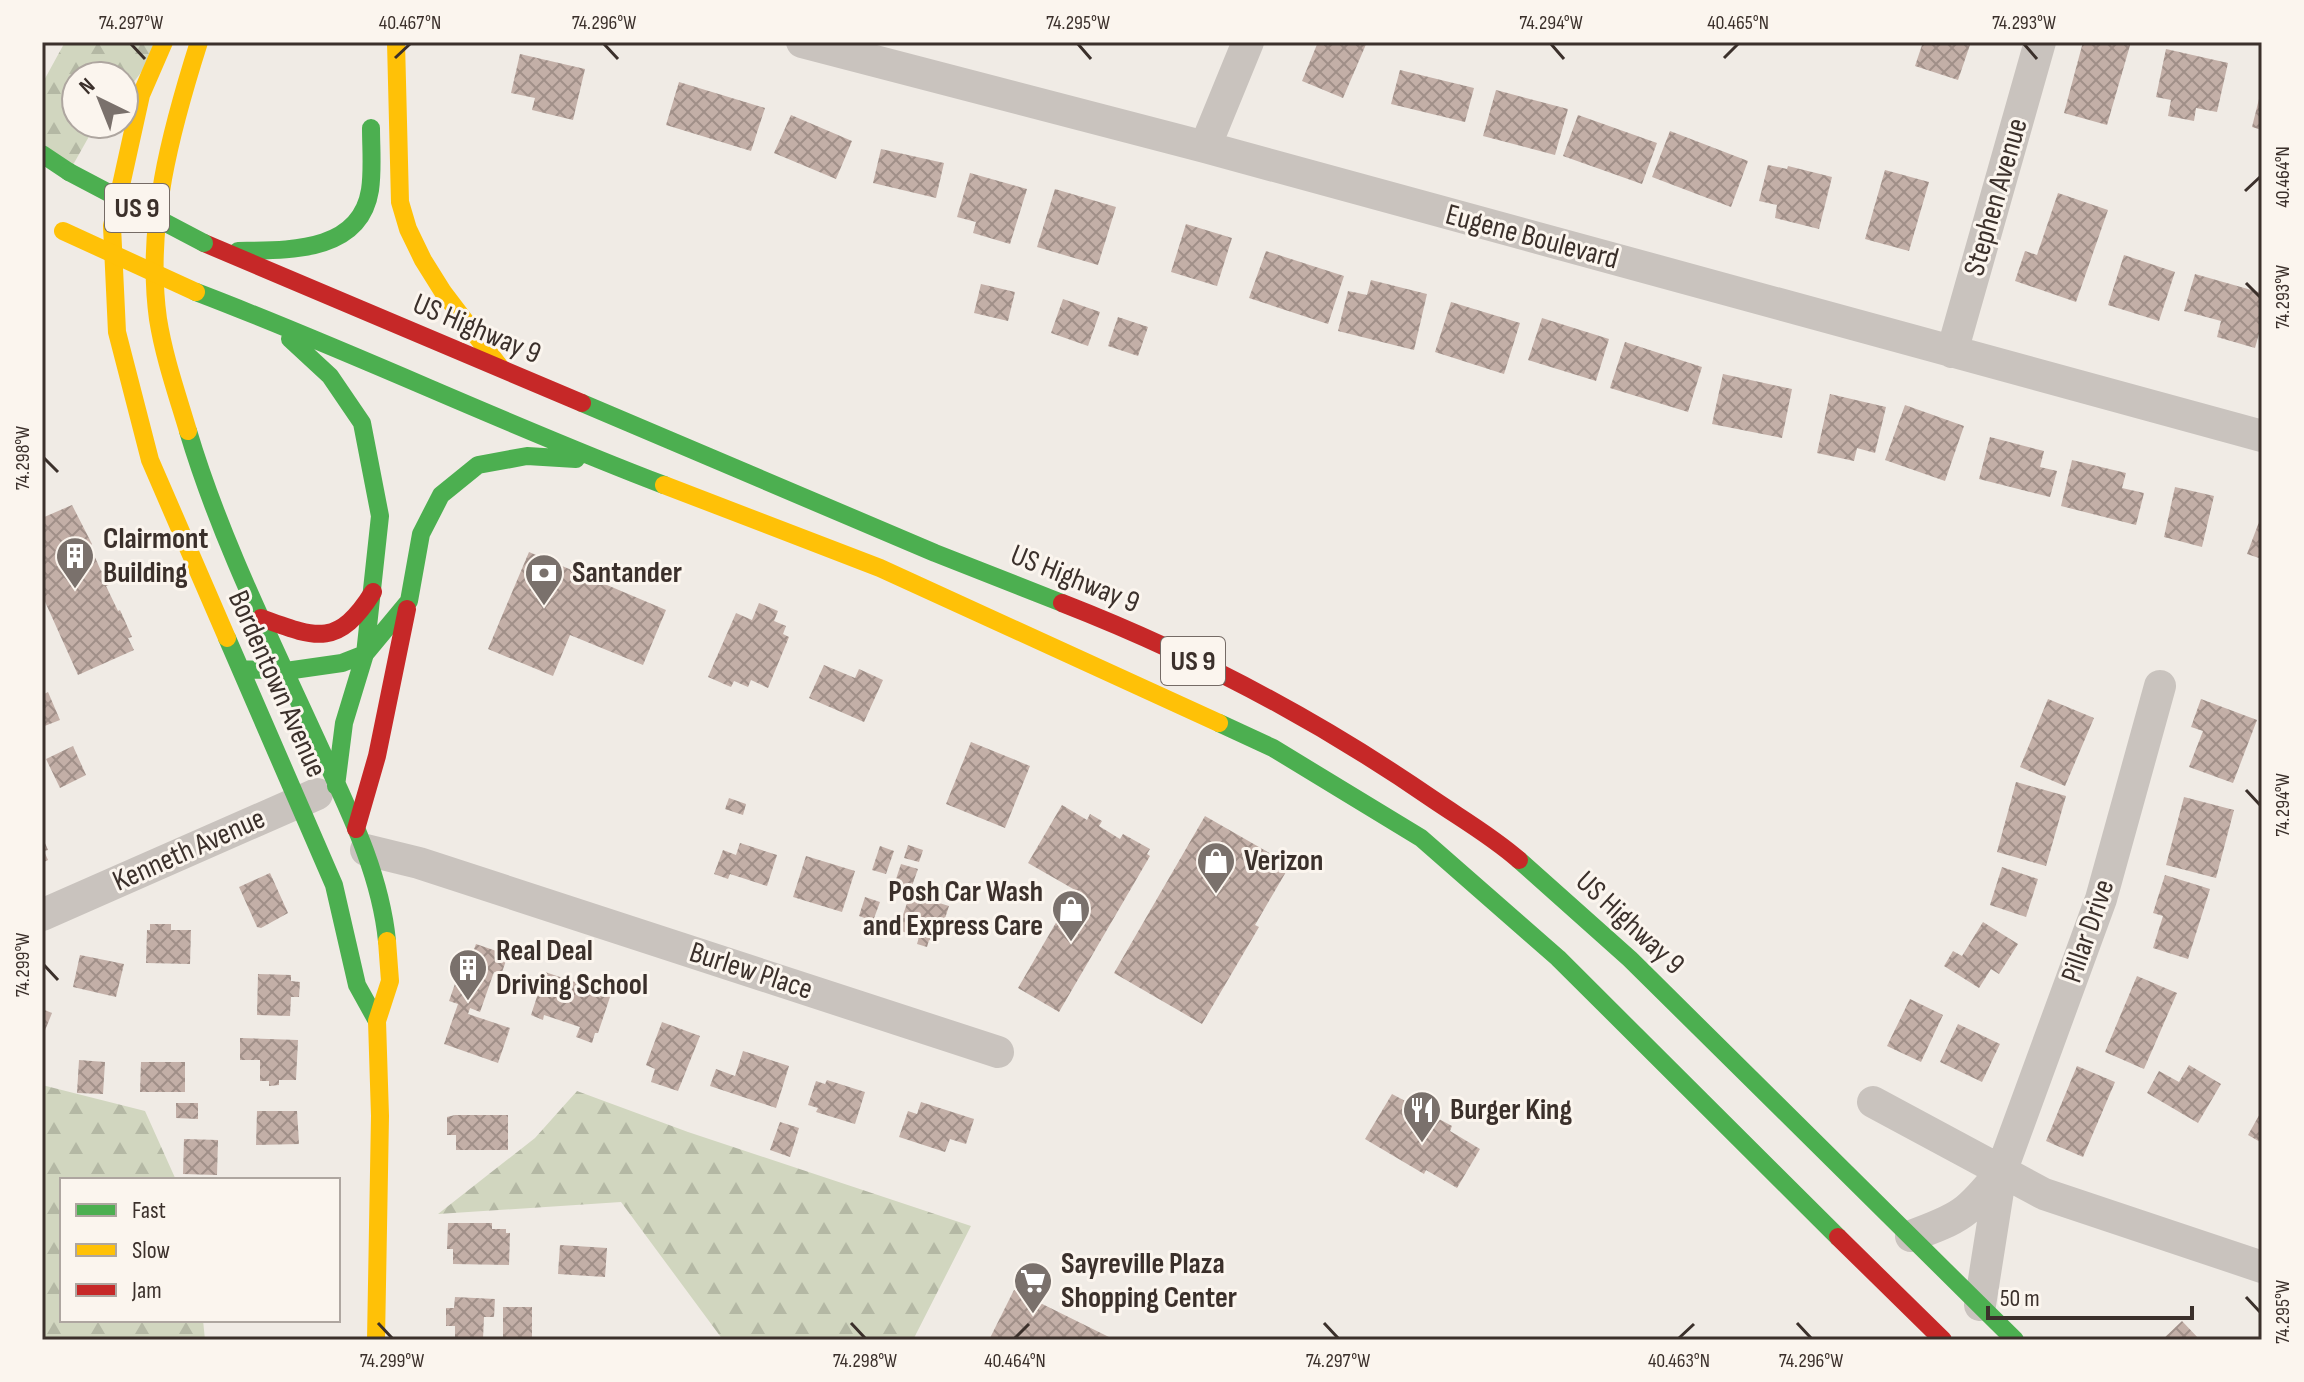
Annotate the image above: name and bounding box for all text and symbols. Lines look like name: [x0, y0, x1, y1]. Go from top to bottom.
text: 74.297°W: [99, 11, 163, 35]
text: 40.467°N: [379, 11, 441, 35]
text: 74.296°W: [572, 11, 636, 35]
text: 74.295°W: [1046, 11, 1110, 35]
text: 74.294°W: [1519, 11, 1583, 35]
text: 40.465°N: [1707, 11, 1769, 35]
text: 74.293°W: [1992, 11, 2056, 35]
north arrow: [60, 60, 140, 140]
text: N: [74, 73, 101, 100]
street label: Stephen Avenue: [1956, 114, 2036, 280]
text: 40.464°N: [2271, 146, 2295, 208]
road number: US 9: [105, 184, 169, 232]
street label: Eugene Boulevard: [1442, 197, 1622, 277]
text: 74.293°W: [2271, 265, 2295, 329]
street label: US Highway 9: [408, 286, 546, 372]
text: 74.298°W: [11, 426, 35, 490]
place label: Clairmont Building: [103, 521, 209, 591]
building icon: Clairmont Building: [54, 535, 96, 590]
street label: US Highway 9: [1005, 537, 1145, 621]
bank icon: Santander: [523, 552, 565, 607]
place label: Santander: [572, 555, 682, 591]
street label: Bordentown Avenue: [220, 585, 334, 783]
road number: US 9: [1161, 637, 1225, 685]
text: 74.294°W: [2271, 773, 2295, 837]
street label: Kenneth Avenue: [107, 800, 271, 900]
shop icon: Verizon: [1195, 840, 1237, 895]
place label: Verizon: [1244, 843, 1323, 879]
street label: US Highway 9: [1568, 864, 1692, 982]
place label: Posh Car Wash and Express Care: [863, 874, 1043, 944]
street label: Pillar Drive: [2054, 875, 2122, 987]
shop icon: Posh Car Wash and Express Care: [1050, 888, 1092, 943]
text: 74.299°W: [11, 933, 35, 997]
place label: Real Deal Driving School: [496, 933, 648, 1003]
street label: Burlew Place: [685, 934, 817, 1008]
building icon: Real Deal Driving School: [447, 947, 489, 1002]
restaurant icon: Burger King: [1401, 1089, 1443, 1144]
place label: Burger King: [1450, 1092, 1572, 1128]
legend: [60, 1178, 340, 1322]
text: Fast: [132, 1196, 166, 1225]
text: Slow: [132, 1236, 170, 1265]
place label: Sayreville Plaza Shopping Center: [1061, 1246, 1237, 1316]
supermarket icon: Sayreville Plaza Shopping Center: [1012, 1260, 1054, 1315]
scale bar: [1988, 1270, 2192, 1320]
text: Jam: [131, 1276, 162, 1305]
text: 74.295°W: [2271, 1280, 2295, 1344]
text: 50 m: [2000, 1284, 2040, 1313]
text: 74.299°W: [360, 1349, 424, 1373]
text: 74.298°W: [833, 1349, 897, 1373]
text: 40.464°N: [984, 1349, 1046, 1373]
text: 74.297°W: [1306, 1349, 1370, 1373]
text: 40.463°N: [1648, 1349, 1710, 1373]
text: 74.296°W: [1779, 1349, 1843, 1373]

